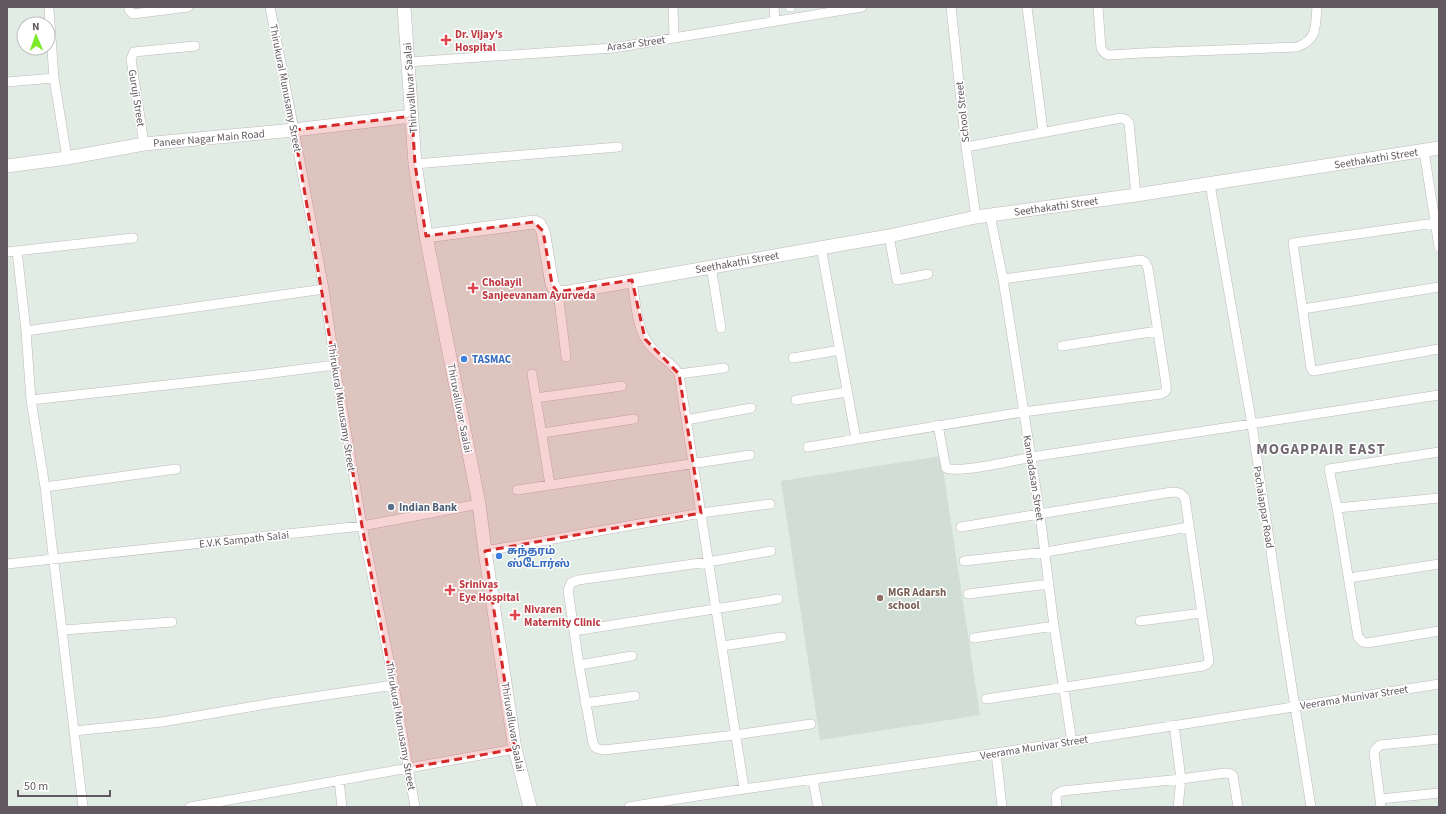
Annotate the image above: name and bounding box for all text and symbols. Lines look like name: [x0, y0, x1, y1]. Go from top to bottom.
north arrow: [16, 16, 56, 56]
text: N: [32, 19, 40, 34]
street label: Thirukural Munusamy Street: [266, 23, 305, 154]
place label: Dr. Vijay's Hospital: [455, 27, 503, 55]
street label: Arasar Street: [606, 32, 667, 55]
marker: Dr. Vijay's Hospital: [440, 34, 452, 46]
street label: Thiruvalluvar Saalai: [400, 42, 421, 134]
street label: Guruji Street: [125, 68, 148, 128]
street label: School Street: [952, 80, 973, 143]
street label: Paneer Nagar Main Road: [153, 126, 265, 151]
street label: Seethakathi Street: [1333, 144, 1419, 173]
street label: Seethakathi Street: [1013, 193, 1099, 220]
street label: Seethakathi Street: [694, 248, 780, 277]
place label: Cholayil Sanjeevanam Ayurveda: [482, 275, 596, 303]
marker: Cholayil Sanjeevanam Ayurveda: [467, 282, 479, 294]
street label: Thirukural Munusamy Street: [324, 342, 359, 473]
place label: TASMAC: [472, 352, 512, 367]
marker: TASMAC: [459, 354, 469, 364]
street label: Thiruvalluvar Saalai: [443, 362, 476, 454]
street label: Kannadasan Street: [1019, 434, 1048, 523]
district label: MOGAPPAIR EAST: [1256, 439, 1386, 460]
street label: Pachaiappar Road: [1250, 465, 1277, 549]
place label: Indian Bank: [399, 500, 457, 515]
marker: Indian Bank: [386, 502, 396, 512]
street label: E.V.K Sampath Salai: [198, 527, 290, 552]
place label: சுந்தரம் ஸ்டோர்ஸ்: [507, 543, 570, 571]
marker: சுந்தரம் ஸ்டோர்ஸ்: [494, 551, 504, 561]
place label: Srinivas Eye Hospital: [459, 577, 520, 605]
marker: Srinivas Eye Hospital: [444, 584, 456, 596]
place label: MGR Adarsh school: [888, 585, 946, 613]
marker: MGR Adarsh school: [875, 593, 885, 603]
place label: Nivaren Maternity Clinic: [524, 602, 601, 630]
marker: Nivaren Maternity Clinic: [509, 609, 521, 621]
street label: Thirukural Munusamy Street: [382, 661, 419, 792]
street label: Thiruvalluvar Saalai: [497, 681, 528, 773]
street label: Veerama Munivar Street: [1299, 682, 1409, 713]
street label: Veerama Munivar Street: [979, 732, 1089, 763]
scale bar: [18, 772, 110, 798]
text: 50 m: [24, 778, 48, 795]

